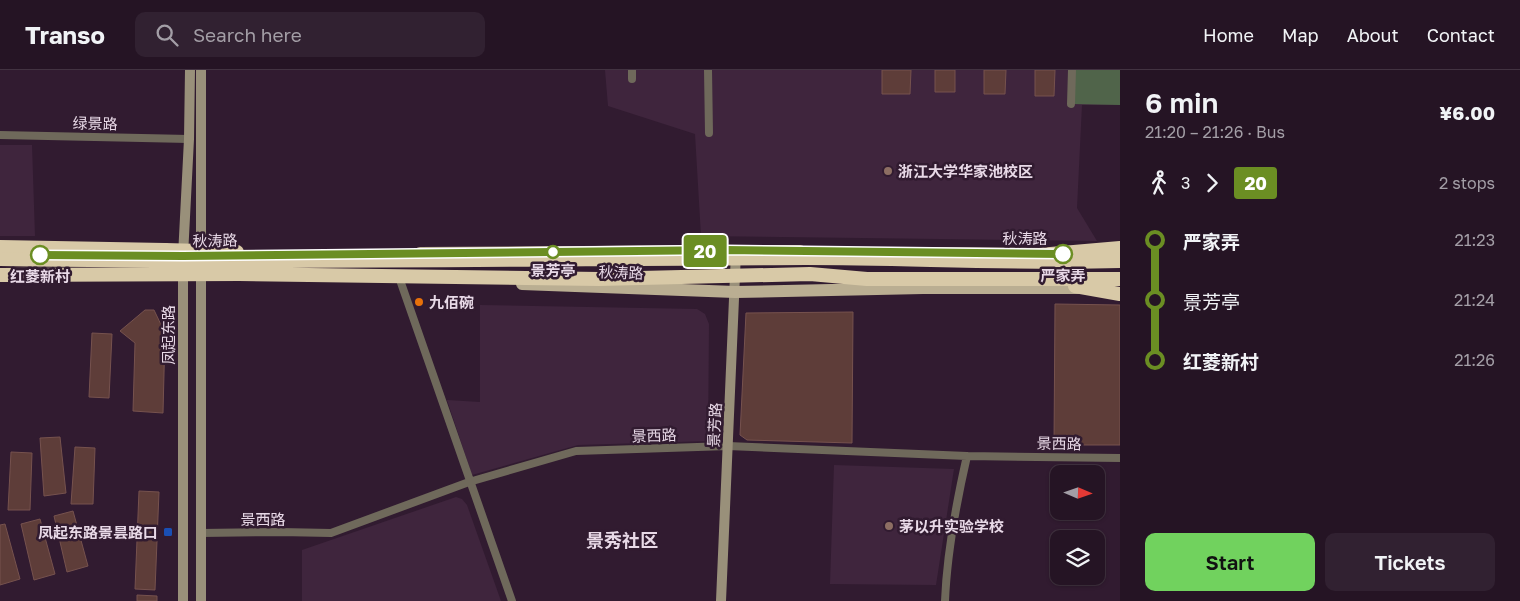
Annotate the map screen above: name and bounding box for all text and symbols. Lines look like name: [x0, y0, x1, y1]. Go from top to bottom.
search box: [135, 12, 485, 57]
text: Transo: [25, 20, 105, 49]
icon: search: [153, 21, 181, 49]
text: Search here: [193, 23, 302, 46]
text: Home: [1203, 24, 1254, 46]
text: Map: [1282, 24, 1319, 46]
text: About: [1347, 24, 1399, 46]
text: Contact: [1427, 24, 1495, 46]
text: 6 min: [1145, 86, 1219, 119]
text: ¥6.00: [1440, 101, 1495, 124]
street label: 绿景路: [72, 114, 118, 132]
text: 21:20 – 21:26 · Bus: [1145, 122, 1285, 142]
place label: 浙江大学华家池校区: [898, 162, 1033, 180]
marker: 浙江大学华家池校区: [882, 165, 894, 177]
icon: walk: [1145, 169, 1173, 197]
icon: forward: [1198, 169, 1226, 197]
text: 20: [1244, 172, 1267, 194]
text: 3: [1181, 173, 1190, 193]
text: 2 stops: [1439, 173, 1495, 193]
street label: 秋涛路: [1002, 229, 1048, 247]
text: 严家弄: [1183, 230, 1240, 253]
text: 21:23: [1455, 230, 1495, 250]
street label: 秋涛路: [192, 231, 238, 249]
line badge: 20: [682, 235, 728, 267]
text: 20: [694, 240, 716, 262]
marker: 严家弄: [1053, 244, 1073, 264]
marker: 红菱新村: [30, 245, 50, 265]
marker: 景芳亭: [546, 245, 560, 259]
place label: 景芳亭: [530, 261, 576, 279]
street label: 秋涛路: [598, 262, 644, 282]
place label: 严家弄: [1040, 266, 1086, 284]
place label: 红菱新村: [10, 267, 70, 285]
text: 景芳亭: [1183, 290, 1240, 313]
text: 21:24: [1454, 290, 1495, 310]
place label: 九佰碗: [429, 293, 474, 311]
marker: 九佰碗: [413, 296, 425, 308]
street label: 凤起东路: [159, 305, 177, 365]
text: 红菱新村: [1183, 350, 1259, 373]
text: 21:26: [1454, 350, 1495, 370]
street label: 景芳路: [704, 402, 724, 448]
street label: 景西路: [631, 425, 677, 445]
street label: 景西路: [1036, 434, 1082, 452]
north arrow: [1050, 465, 1105, 520]
map controls: [1050, 465, 1105, 585]
street label: 景西路: [240, 510, 286, 528]
place label: 茅以升实验学校: [899, 517, 1004, 535]
marker: 茅以升实验学校: [883, 520, 895, 532]
place label: 凤起东路景昙路口: [38, 523, 158, 541]
marker: 凤起东路景昙路口: [162, 526, 174, 538]
district label: 景秀社区: [586, 529, 658, 551]
button: layers: [1050, 530, 1105, 585]
button: Start: [1145, 533, 1315, 591]
button: Tickets: [1325, 533, 1495, 591]

